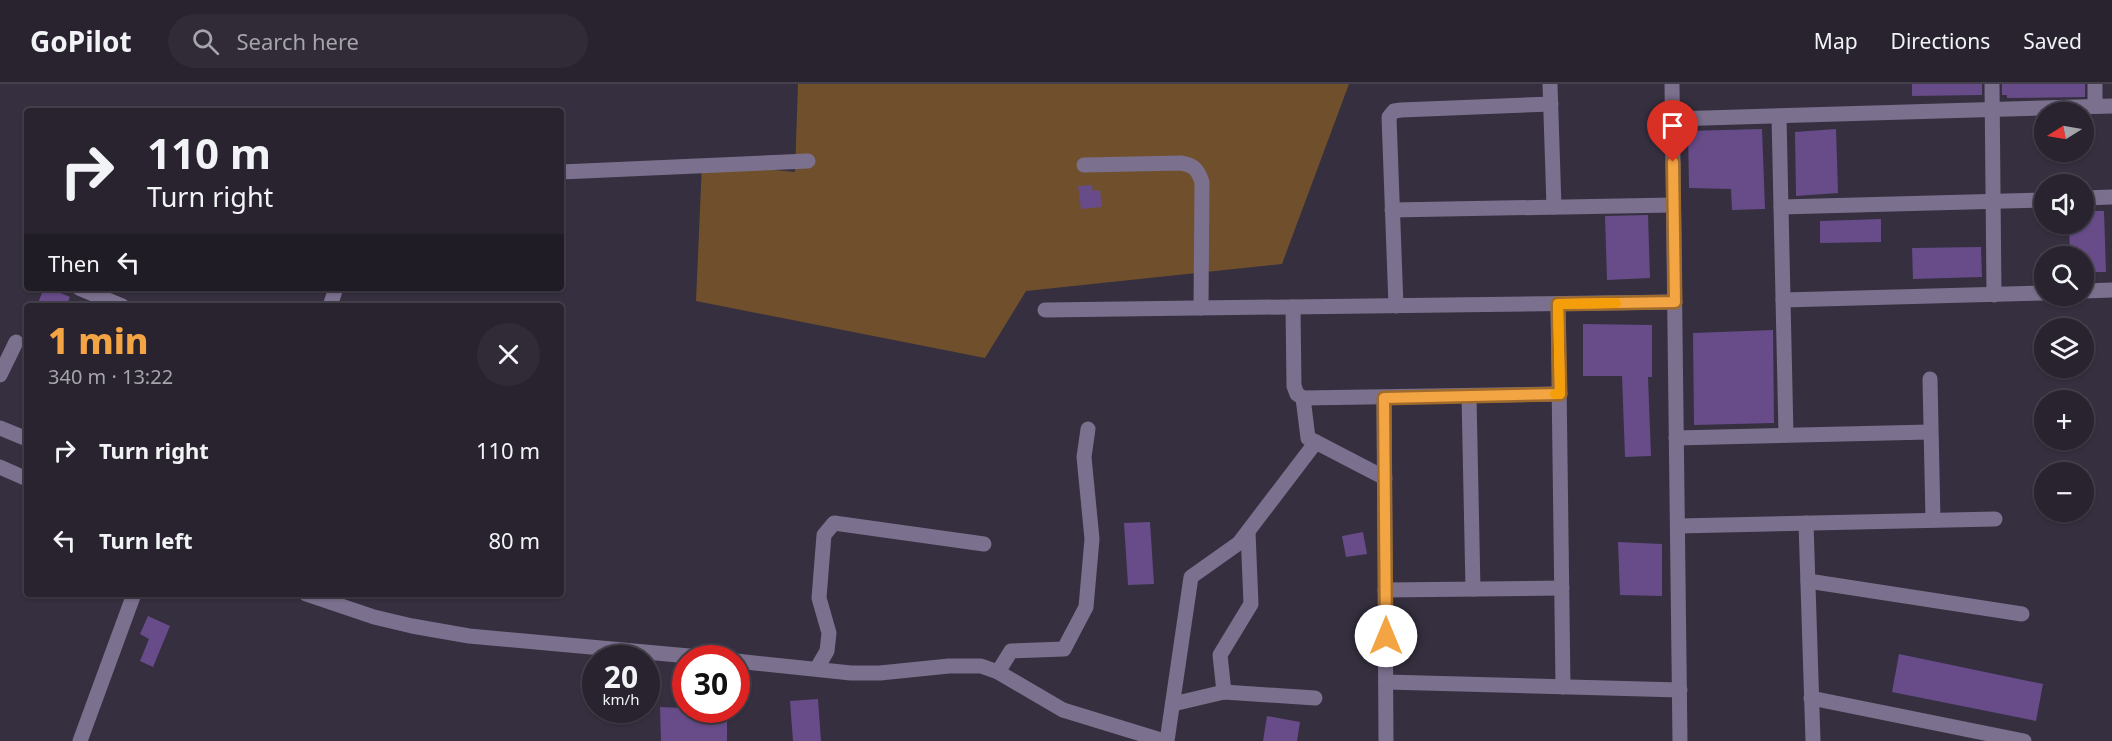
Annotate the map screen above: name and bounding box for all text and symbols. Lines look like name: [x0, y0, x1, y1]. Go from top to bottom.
search box: [168, 14, 588, 68]
text: GoPilot: [30, 22, 132, 60]
icon: search: [189, 25, 222, 58]
text: Search here: [237, 26, 359, 56]
text: Map: [1814, 27, 1858, 55]
text: Directions: [1891, 27, 1990, 55]
text: Saved: [2023, 27, 2082, 55]
pin: [1647, 100, 1698, 162]
north arrow: [2034, 102, 2094, 162]
map controls: [2034, 102, 2094, 522]
icon: arrive: [1656, 109, 1689, 142]
text: 110 m: [147, 124, 271, 181]
icon: right: [48, 132, 126, 210]
button: sound: [2034, 174, 2094, 234]
text: Turn right: [147, 178, 273, 215]
icon: left: [112, 246, 145, 279]
button: search: [2034, 246, 2094, 306]
text: Then: [48, 248, 100, 278]
text: 1 min: [48, 316, 149, 365]
button: layers: [2034, 318, 2094, 378]
button: close: [477, 323, 540, 386]
text: 340 m · 13:22: [48, 363, 173, 390]
button: +: [2034, 390, 2094, 450]
icon: right: [48, 434, 81, 467]
text: Turn right: [99, 435, 209, 465]
text: 110 m: [476, 435, 540, 465]
button: −: [2034, 462, 2094, 522]
icon: left: [48, 524, 81, 557]
text: Turn left: [99, 525, 193, 555]
text: 80 m: [489, 525, 540, 555]
position arrow: [1354, 604, 1418, 668]
speed limit sign: 30: [672, 645, 750, 723]
text: 20: [604, 656, 638, 697]
text: km/h: [603, 689, 639, 709]

